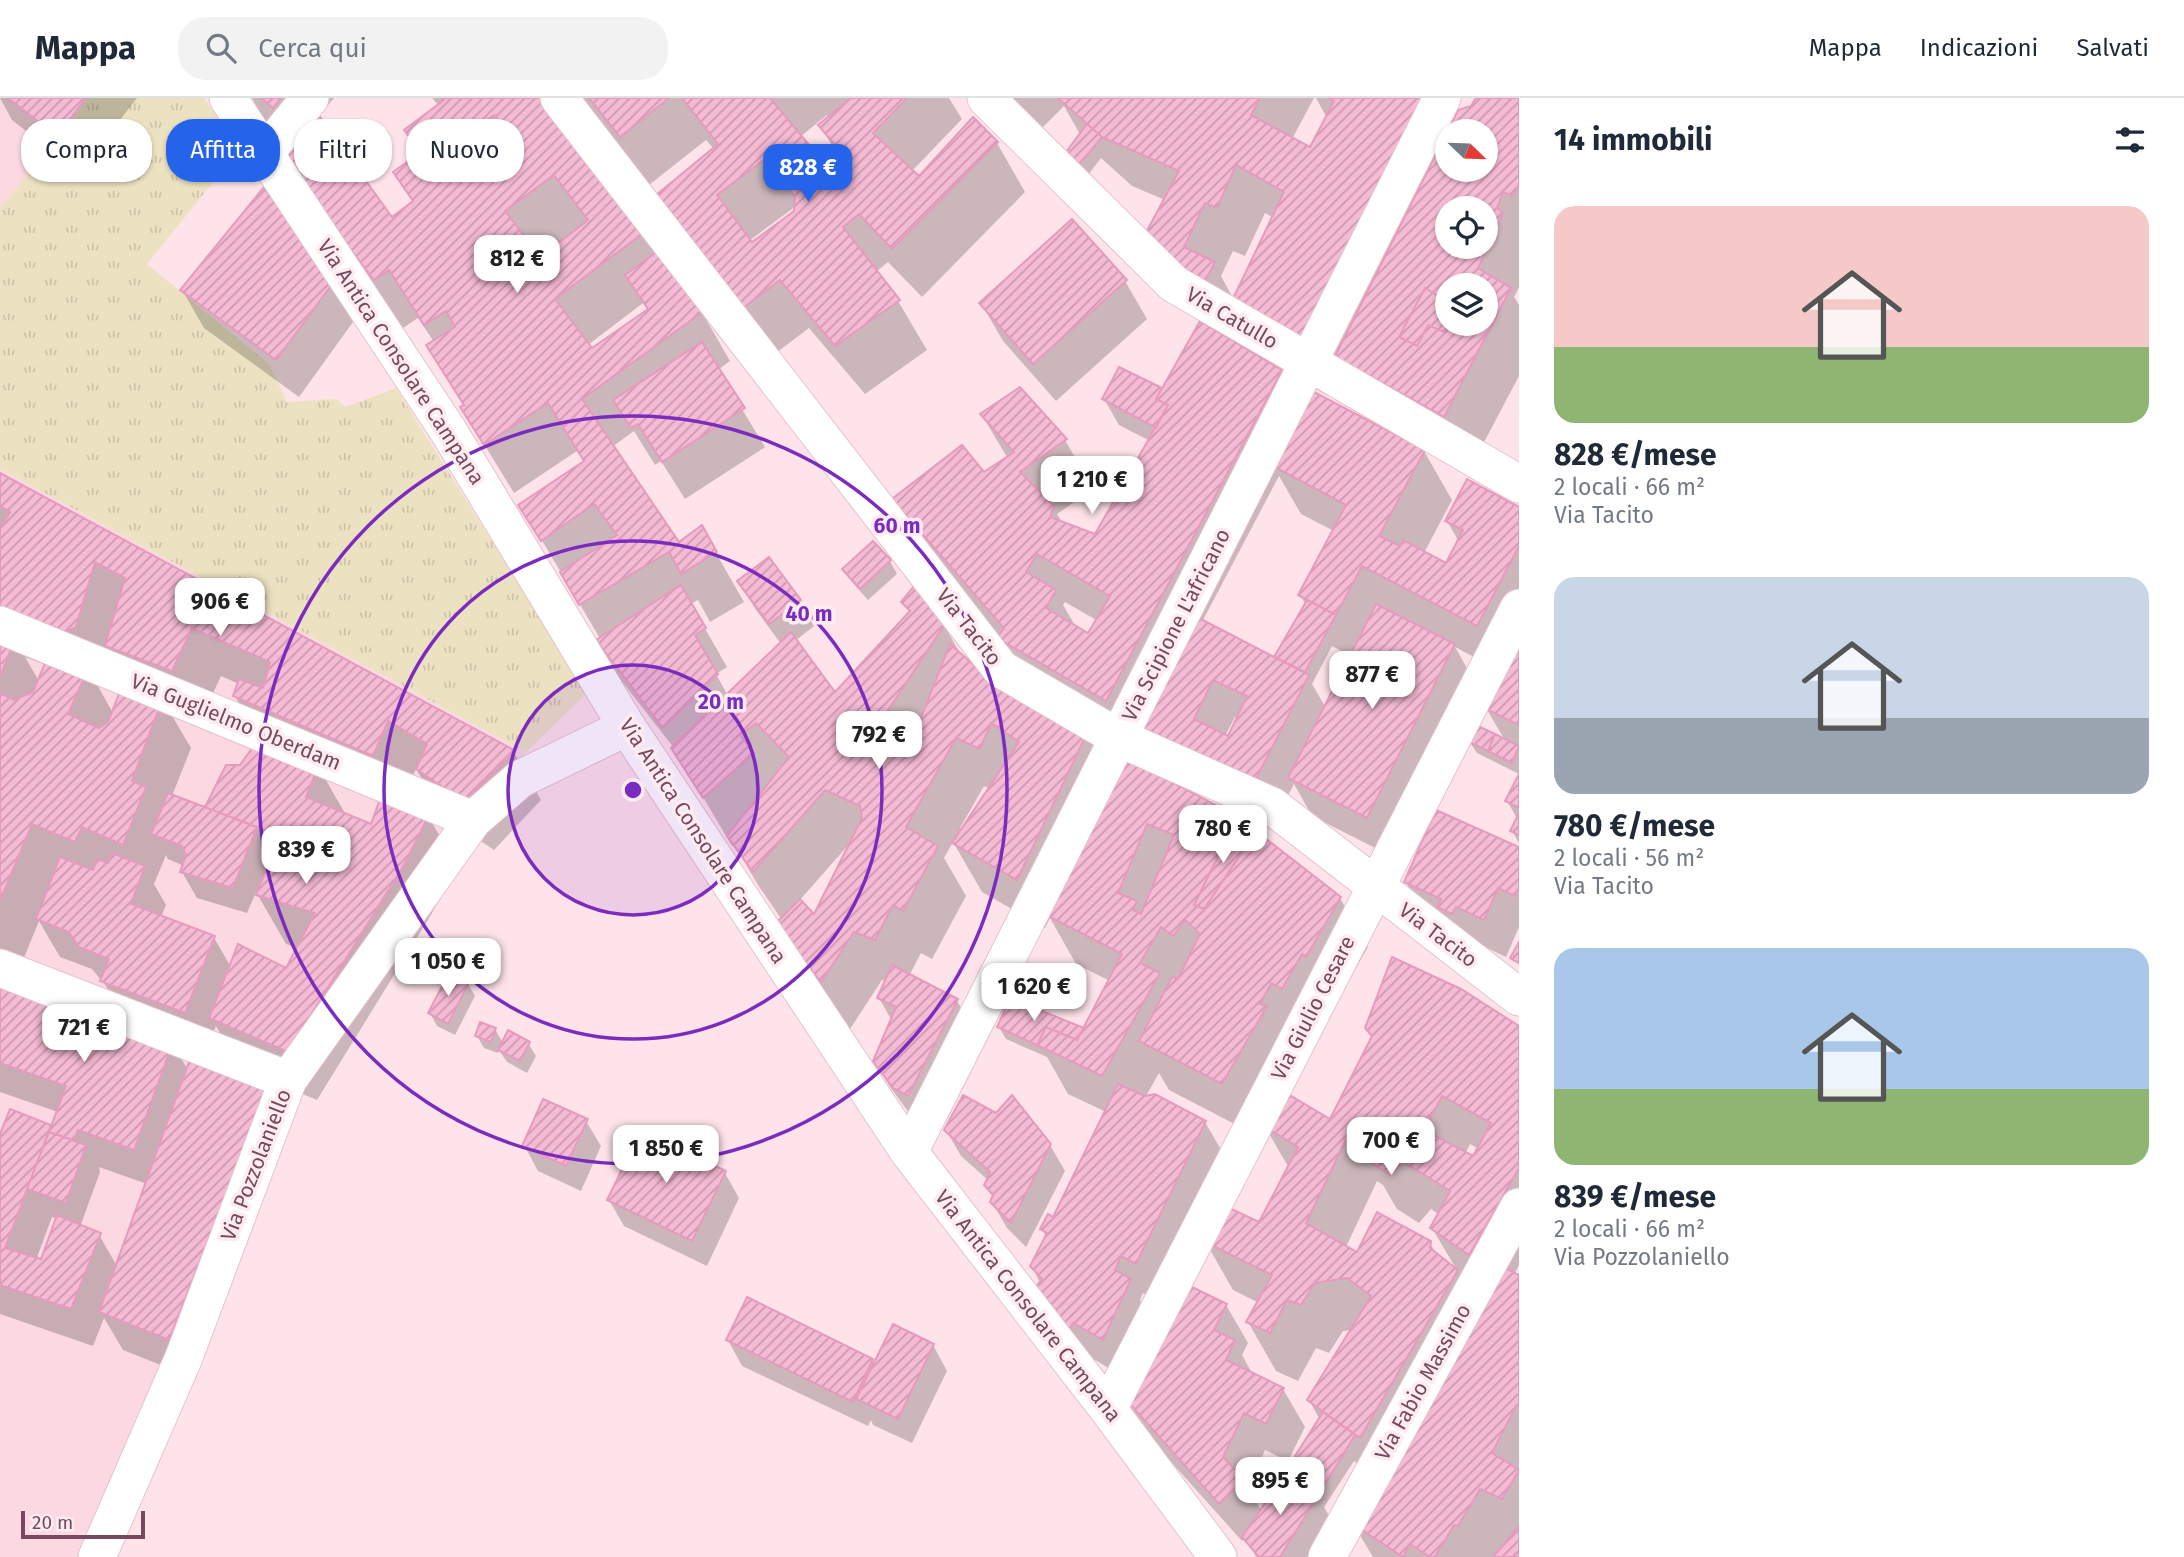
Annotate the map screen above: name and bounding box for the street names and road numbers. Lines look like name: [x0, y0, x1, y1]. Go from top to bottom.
street label: Via Antica Consolare Campana: [312, 234, 490, 490]
street label: Via Catullo: [1181, 281, 1283, 355]
street label: Via Scipione L'africano: [1116, 524, 1236, 726]
street label: Via Tacito: [931, 583, 1007, 671]
street label: Via Guglielmo Oberdam: [127, 668, 345, 776]
street label: Via Antica Consolare Campana: [614, 713, 792, 969]
street label: Via Tacito: [1394, 897, 1482, 973]
street label: Via Giulio Cesare: [1265, 931, 1361, 1085]
street label: Via Pozzolaniello: [215, 1085, 297, 1245]
street label: Via Antica Consolare Campana: [929, 1185, 1127, 1427]
street label: Via Fabio Massimo: [1369, 1299, 1477, 1465]

